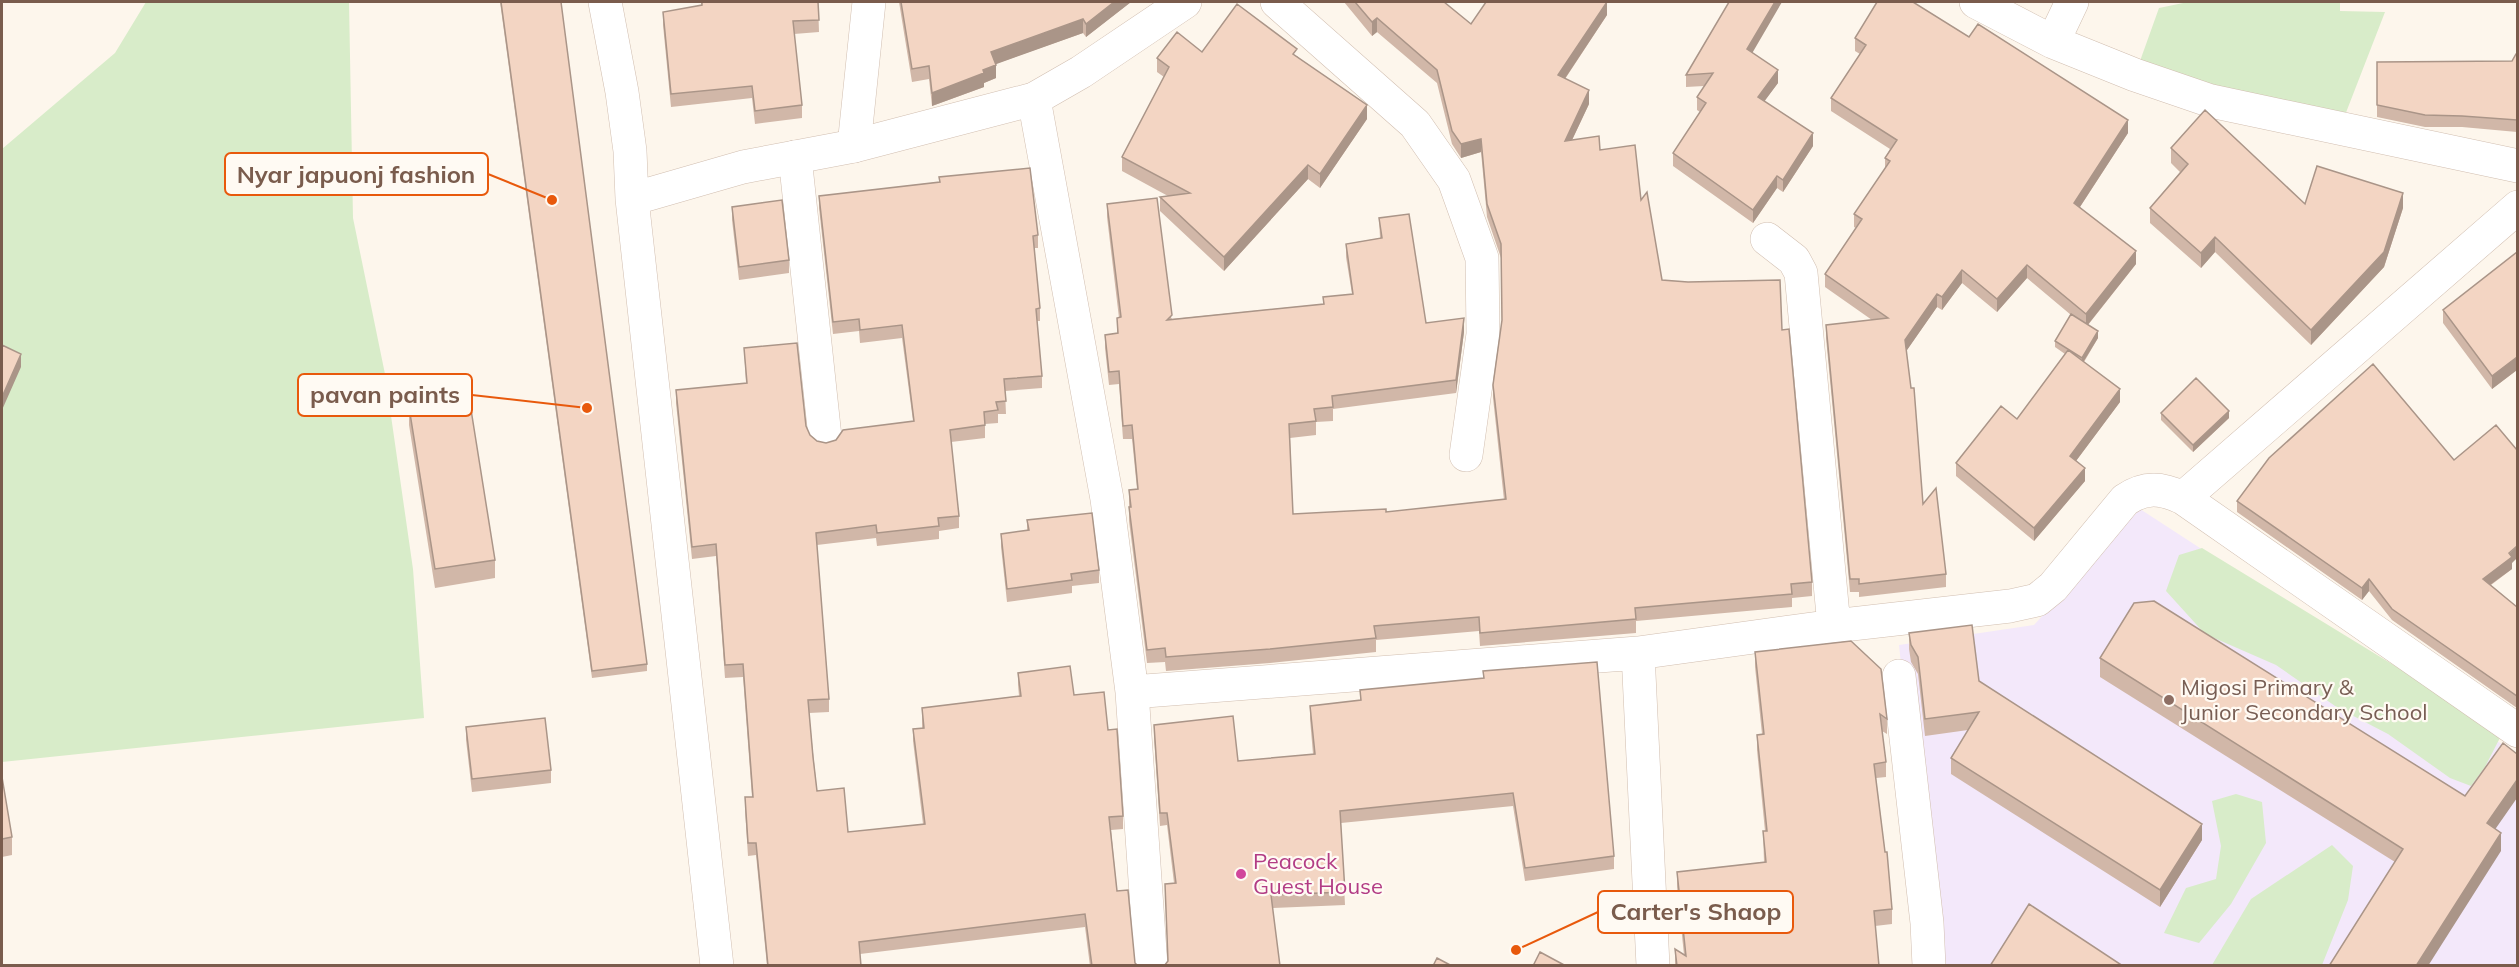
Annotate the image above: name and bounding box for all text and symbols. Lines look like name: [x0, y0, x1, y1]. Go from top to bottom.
callout: Nyar japuonj fashion: [225, 153, 488, 195]
text: Nyar japuonj fashion: [237, 159, 475, 189]
callout: pavan paints: [298, 374, 472, 416]
text: pavan paints: [310, 379, 460, 409]
place label: Migosi Primary & Junior Secondary School: [2181, 673, 2427, 726]
marker: Migosi Primary & Junior Secondary School: [2162, 693, 2176, 707]
place label: Peacock Guest House: [1253, 847, 1383, 900]
marker: Peacock Guest House: [1234, 867, 1248, 881]
callout: Carter's Shaop: [1598, 891, 1793, 933]
text: Carter's Shaop: [1611, 896, 1781, 926]

